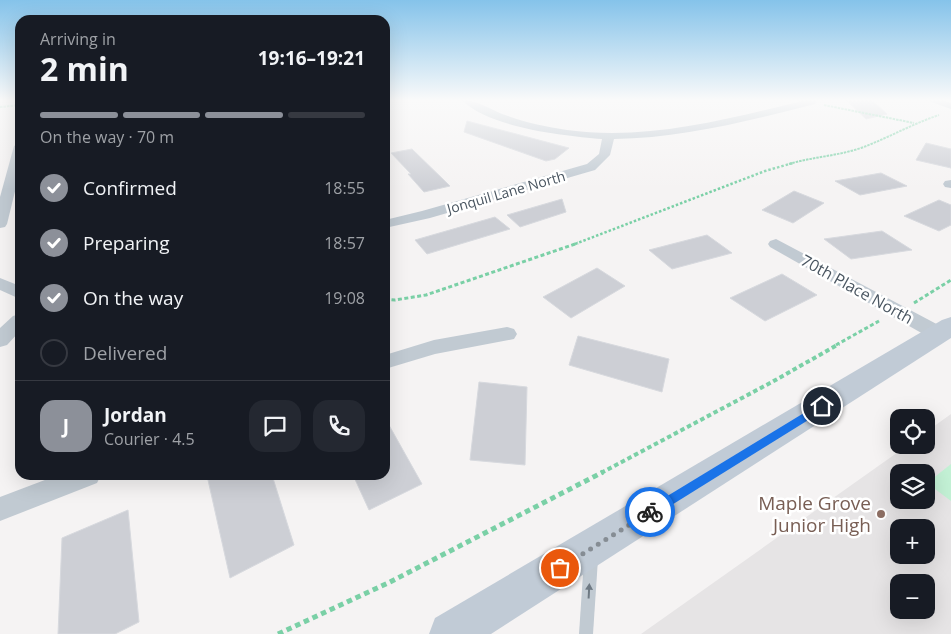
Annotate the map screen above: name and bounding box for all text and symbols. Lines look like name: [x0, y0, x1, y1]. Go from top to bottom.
text: Arriving in: [40, 28, 116, 50]
text: 19:16–19:21: [258, 45, 365, 71]
text: 2 min: [40, 47, 129, 90]
text: On the way · 70 m: [40, 126, 174, 148]
street label: Jonquil Lane North: [443, 166, 567, 219]
icon: check: [40, 174, 68, 202]
text: Confirmed: [83, 175, 177, 201]
text: 18:55: [324, 177, 365, 199]
icon: check: [40, 229, 68, 257]
text: Preparing: [83, 230, 170, 256]
text: 18:57: [324, 232, 365, 254]
street label: 70th Place North: [797, 249, 917, 329]
icon: check: [40, 284, 68, 312]
text: On the way: [83, 285, 183, 311]
text: 19:08: [324, 287, 365, 309]
text: Delivered: [83, 340, 167, 366]
pin: [801, 385, 843, 427]
icon: home: [808, 392, 836, 420]
button: chat: [249, 400, 301, 452]
button: phone: [313, 400, 365, 452]
text: Jordan: [104, 402, 167, 428]
map controls: [890, 409, 935, 619]
button: locate: [890, 409, 935, 454]
text: J: [63, 413, 69, 439]
text: Courier · 4.5: [104, 428, 195, 450]
button: layers: [890, 464, 935, 509]
courier: [625, 487, 675, 537]
place label: Maple Grove Junior High: [758, 490, 871, 538]
icon: bike: [636, 498, 664, 526]
marker: Maple Grove Junior High: [875, 508, 887, 520]
button: +: [890, 519, 935, 564]
pin: [539, 547, 581, 589]
icon: bag: [546, 554, 574, 582]
button: −: [890, 574, 935, 619]
one-way arrow: [585, 583, 593, 599]

